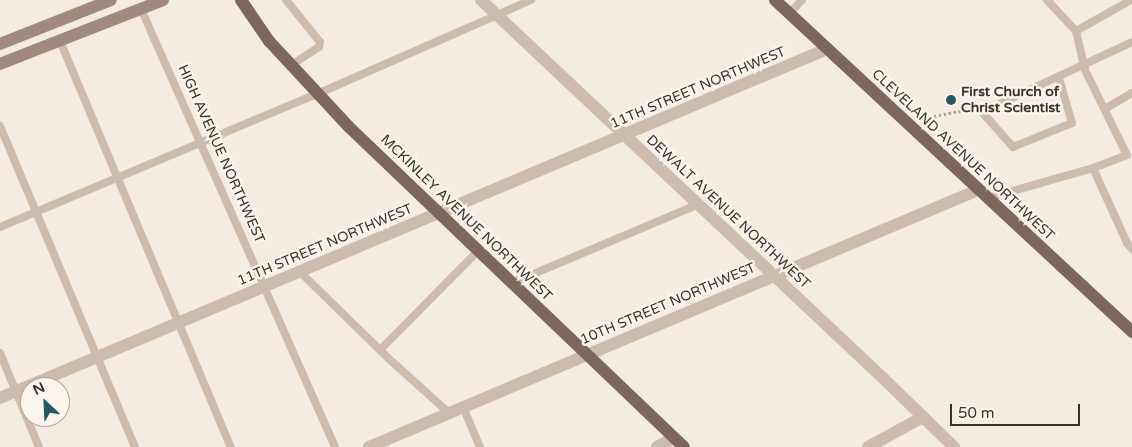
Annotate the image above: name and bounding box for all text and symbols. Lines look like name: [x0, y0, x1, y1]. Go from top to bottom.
street label: 11TH STREET NORTHWEST: [608, 43, 788, 133]
street label: HIGH AVENUE NORTHWEST: [174, 62, 268, 246]
street label: CLEVELAND AVENUE NORTHWEST: [868, 66, 1058, 244]
place label: First Church of Christ Scientist: [961, 84, 1060, 116]
marker: First Church of Christ Scientist: [945, 94, 957, 106]
street label: MCKINLEY AVENUE NORTHWEST: [377, 131, 555, 305]
street label: DEWALT AVENUE NORTHWEST: [643, 132, 813, 292]
street label: 11TH STREET NORTHWEST: [235, 200, 415, 290]
street label: 10TH STREET NORTHWEST: [578, 259, 758, 349]
north arrow: [20, 377, 70, 427]
text: N: [30, 379, 48, 399]
scale bar: [952, 394, 1082, 426]
text: 50 m: [958, 404, 995, 422]

